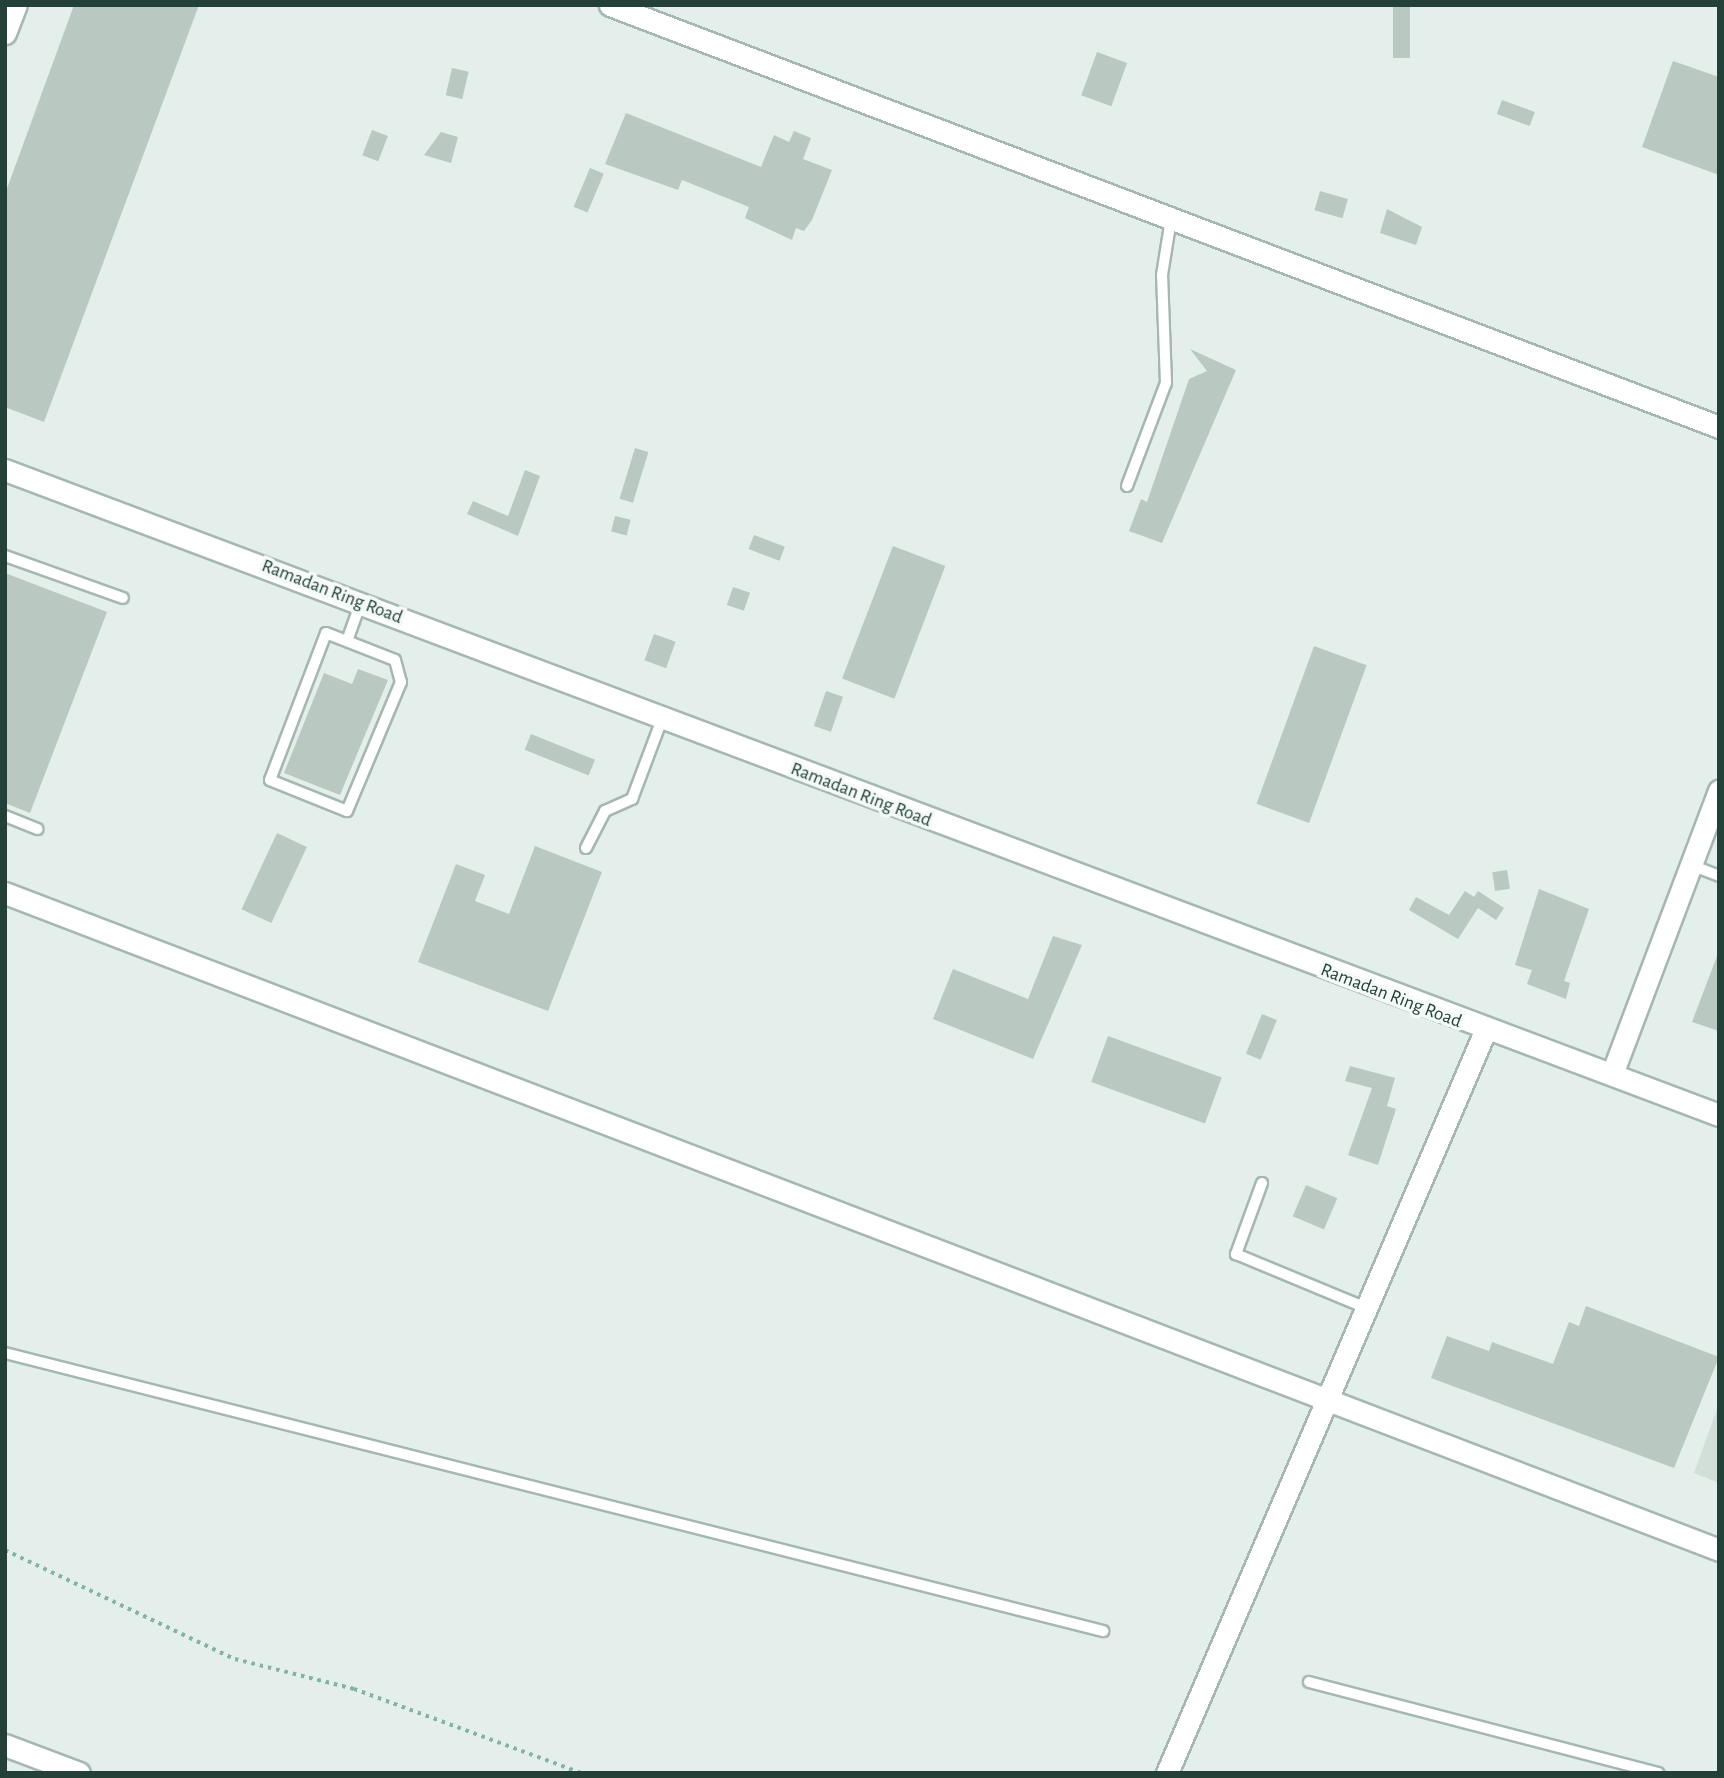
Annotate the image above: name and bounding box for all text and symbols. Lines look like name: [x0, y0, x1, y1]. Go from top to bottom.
street label: Ramadan Ring Road: [258, 555, 406, 629]
street label: Ramadan Ring Road: [787, 758, 935, 832]
street label: Ramadan Ring Road: [1317, 959, 1465, 1033]

